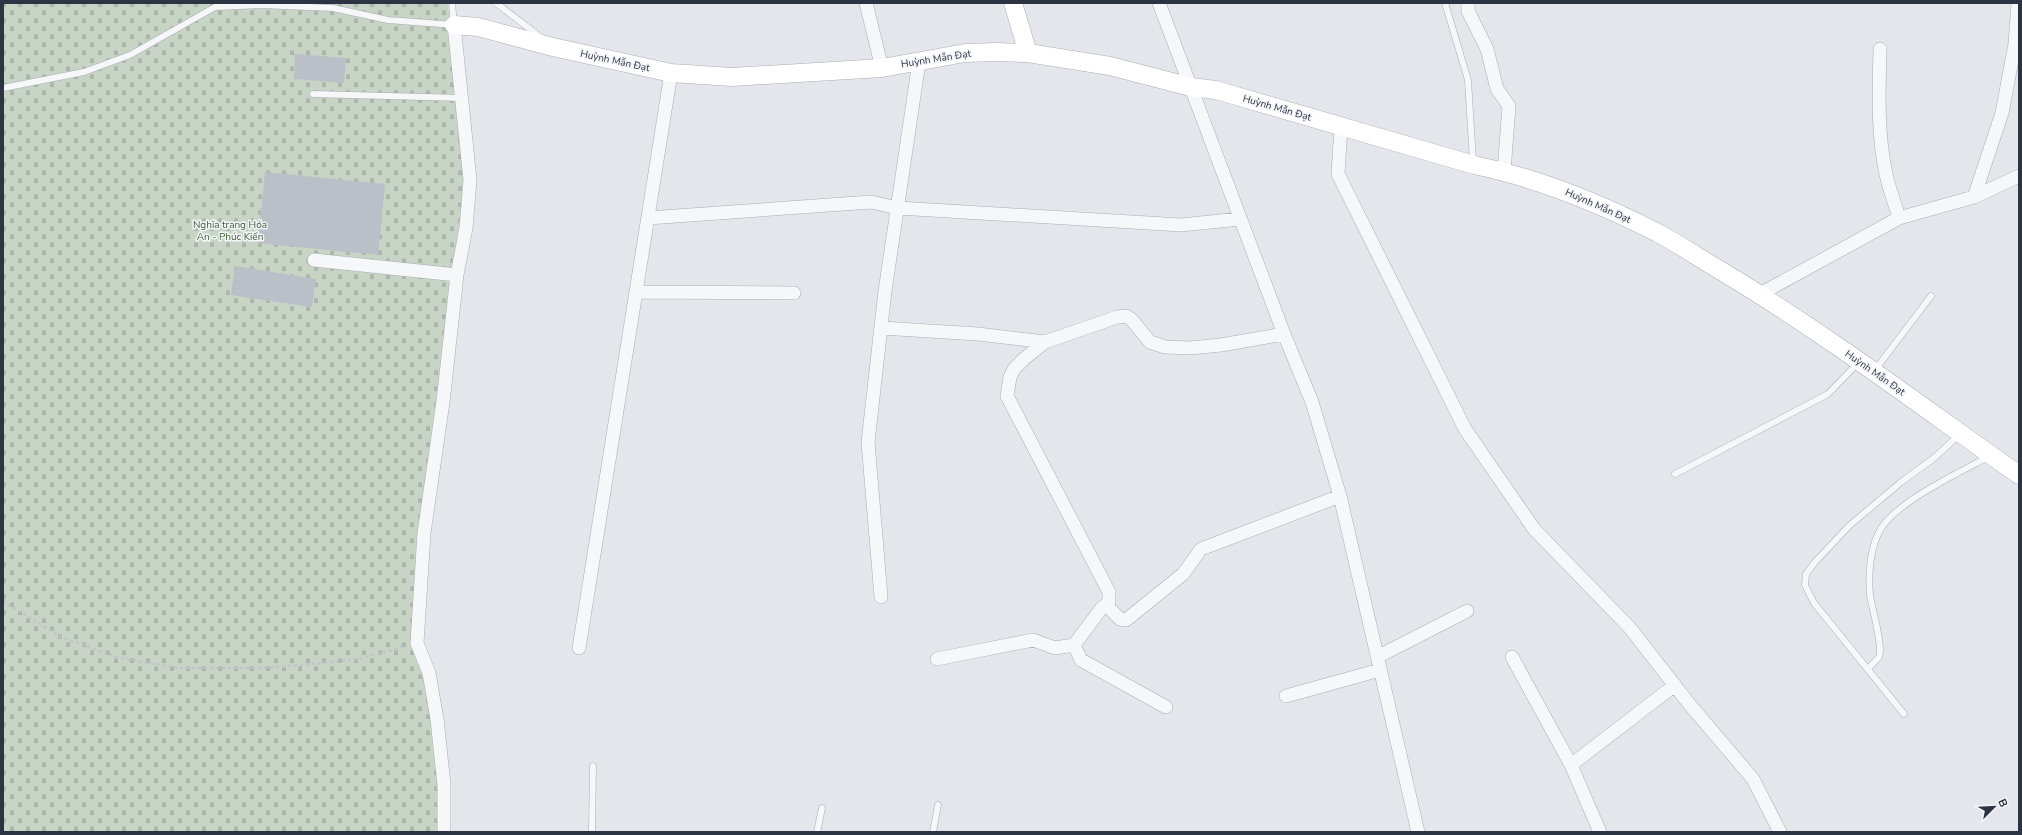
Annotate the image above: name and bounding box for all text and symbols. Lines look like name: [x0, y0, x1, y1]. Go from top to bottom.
street label: Huỳnh Mẫn Đạt: [900, 46, 972, 71]
street label: Huỳnh Mẫn Đạt: [579, 47, 651, 75]
street label: Huỳnh Mẫn Đạt: [1241, 92, 1313, 125]
street label: Huỳnh Mẫn Đạt: [1563, 185, 1634, 227]
park label: Nghĩa trang Hóa An - Phúc Kiến: [193, 218, 267, 244]
street label: Huỳnh Mẫn Đạt: [1842, 347, 1908, 399]
north arrow: [1974, 787, 2014, 827]
text: B: [1994, 797, 2011, 810]

